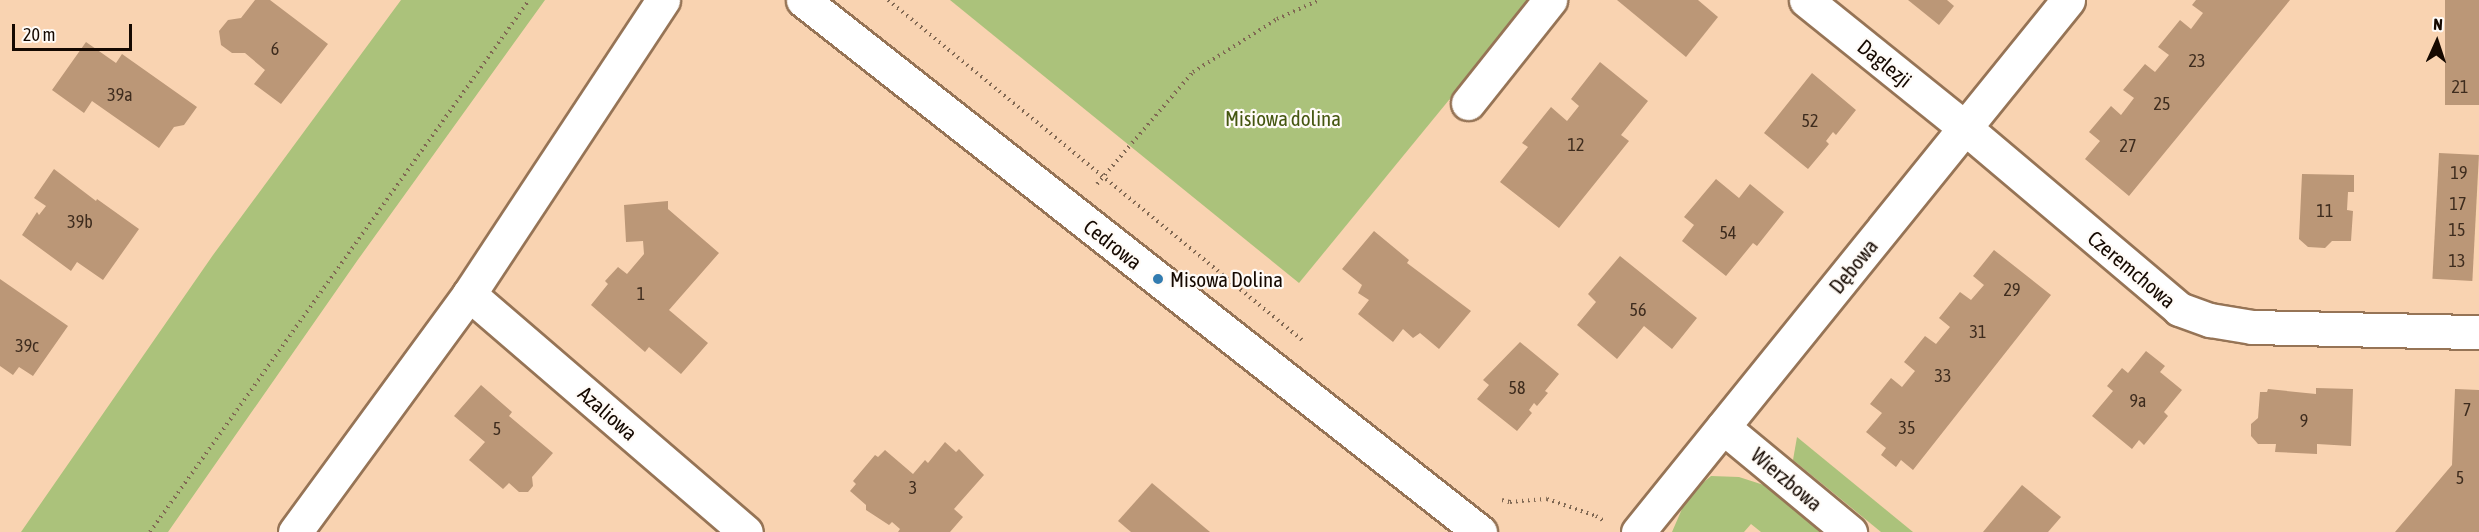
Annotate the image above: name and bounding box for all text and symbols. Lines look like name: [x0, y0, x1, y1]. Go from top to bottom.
scale bar: [15, 12, 135, 50]
north arrow: [2407, 12, 2467, 72]
text: N: [2433, 15, 2443, 33]
text: 20 m: [23, 24, 55, 45]
street label: Daglezji: [1853, 33, 1917, 93]
house number: 6: [271, 38, 279, 60]
house number: 23: [2189, 50, 2205, 72]
house number: 21: [2452, 76, 2468, 98]
house number: 39a: [107, 84, 133, 106]
house number: 25: [2154, 93, 2170, 115]
park label: Misiowa dolina: [1225, 105, 1341, 131]
house number: 52: [1802, 110, 1818, 132]
house number: 12: [1568, 134, 1584, 156]
house number: 27: [2120, 135, 2136, 157]
house number: 19: [2451, 162, 2467, 184]
house number: 17: [2450, 193, 2466, 215]
house number: 11: [2317, 200, 2333, 222]
house number: 39b: [67, 211, 93, 233]
street label: Cedrowa: [1079, 214, 1147, 274]
house number: 15: [2449, 219, 2465, 241]
house number: 54: [1720, 222, 1736, 244]
street label: Czeremchowa: [2083, 225, 2181, 313]
street label: Dębowa: [1823, 234, 1883, 298]
house number: 13: [2449, 250, 2465, 272]
place label: Misowa Dolina: [1170, 266, 1283, 292]
marker: Misowa Dolina: [1151, 272, 1165, 286]
house number: 29: [2004, 279, 2020, 301]
house number: 1: [637, 283, 645, 305]
house number: 56: [1630, 299, 1646, 321]
house number: 31: [1970, 321, 1986, 343]
house number: 39c: [15, 335, 39, 357]
house number: 33: [1935, 365, 1951, 387]
house number: 58: [1509, 377, 1525, 399]
street label: Azaliowa: [573, 381, 643, 445]
house number: 9a: [2130, 390, 2146, 412]
house number: 7: [2463, 399, 2471, 421]
house number: 9: [2300, 410, 2308, 432]
house number: 35: [1899, 417, 1915, 439]
house number: 5: [493, 418, 501, 440]
street label: Wierzbowa: [1746, 442, 1828, 516]
house number: 5: [2456, 467, 2464, 489]
house number: 3: [909, 477, 917, 499]

